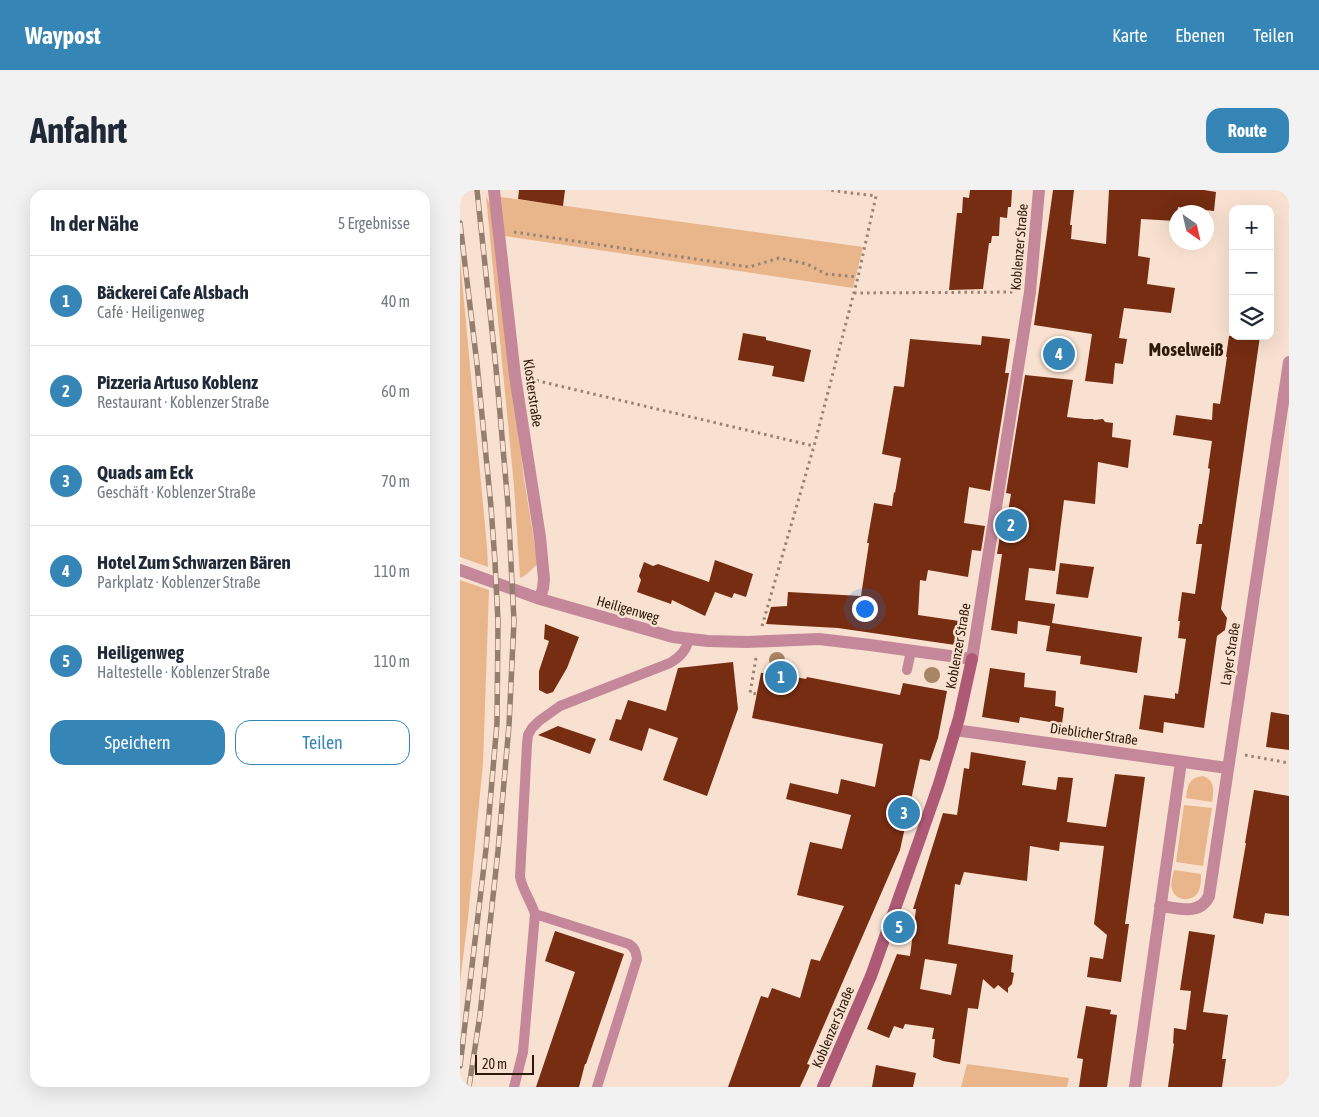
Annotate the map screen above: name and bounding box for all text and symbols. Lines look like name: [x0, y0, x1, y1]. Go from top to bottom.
text: Waypost: [25, 22, 101, 49]
text: Karte: [1112, 25, 1147, 46]
text: Ebenen: [1175, 25, 1225, 46]
text: Teilen: [1253, 25, 1294, 46]
button: Route: [1206, 108, 1289, 153]
text: Anfahrt: [30, 110, 127, 150]
street label: Koblenzer Straße: [1007, 203, 1031, 291]
north arrow: [1169, 205, 1214, 250]
map controls: [1229, 205, 1274, 340]
button: +: [1229, 205, 1274, 250]
text: In der Nähe: [50, 211, 139, 235]
text: 5 Ergebnisse: [338, 214, 410, 232]
button: −: [1229, 250, 1274, 295]
text: Bäckerei Cafe Alsbach: [97, 281, 249, 303]
text: 1: [62, 292, 70, 310]
text: 40 m: [381, 292, 410, 310]
button: layers: [1229, 295, 1274, 340]
text: Café · Heiligenweg: [97, 303, 204, 321]
pin: 4: [1043, 335, 1075, 373]
district label: Moselweiß: [1149, 338, 1224, 360]
street label: Klosterstraße: [520, 358, 546, 428]
text: Pizzeria Artuso Koblenz: [97, 371, 258, 393]
text: 2: [62, 382, 70, 400]
text: 60 m: [381, 382, 410, 400]
text: Restaurant · Koblenzer Straße: [97, 393, 269, 411]
text: Quads am Eck: [97, 461, 193, 483]
text: 3: [62, 472, 70, 490]
text: 70 m: [381, 472, 410, 490]
text: Geschäft · Koblenzer Straße: [97, 483, 256, 501]
pin: 2: [995, 506, 1027, 544]
text: Hotel Zum Schwarzen Bären: [97, 551, 291, 573]
text: 4: [62, 562, 70, 580]
text: 110 m: [374, 562, 410, 580]
text: Parkplatz · Koblenzer Straße: [97, 573, 261, 591]
street label: Heiligenweg: [595, 592, 661, 626]
your location: [852, 596, 878, 622]
street label: Koblenzer Straße: [943, 602, 973, 690]
street label: Layer Straße: [1217, 622, 1243, 686]
text: Heiligenweg: [97, 641, 184, 663]
text: 5: [62, 652, 70, 670]
text: 110 m: [374, 652, 410, 670]
pin: 1: [765, 658, 797, 696]
text: Haltestelle · Koblenzer Straße: [97, 663, 270, 681]
button: Speichern: [50, 720, 225, 765]
button: Teilen: [235, 720, 410, 765]
street label: Dieblicher Straße: [1049, 720, 1139, 748]
pin: 3: [888, 794, 920, 832]
pin: 5: [883, 908, 915, 946]
street label: Koblenzer Straße: [809, 984, 857, 1070]
scale bar: [475, 1052, 534, 1075]
text: 20 m: [482, 1056, 507, 1072]

